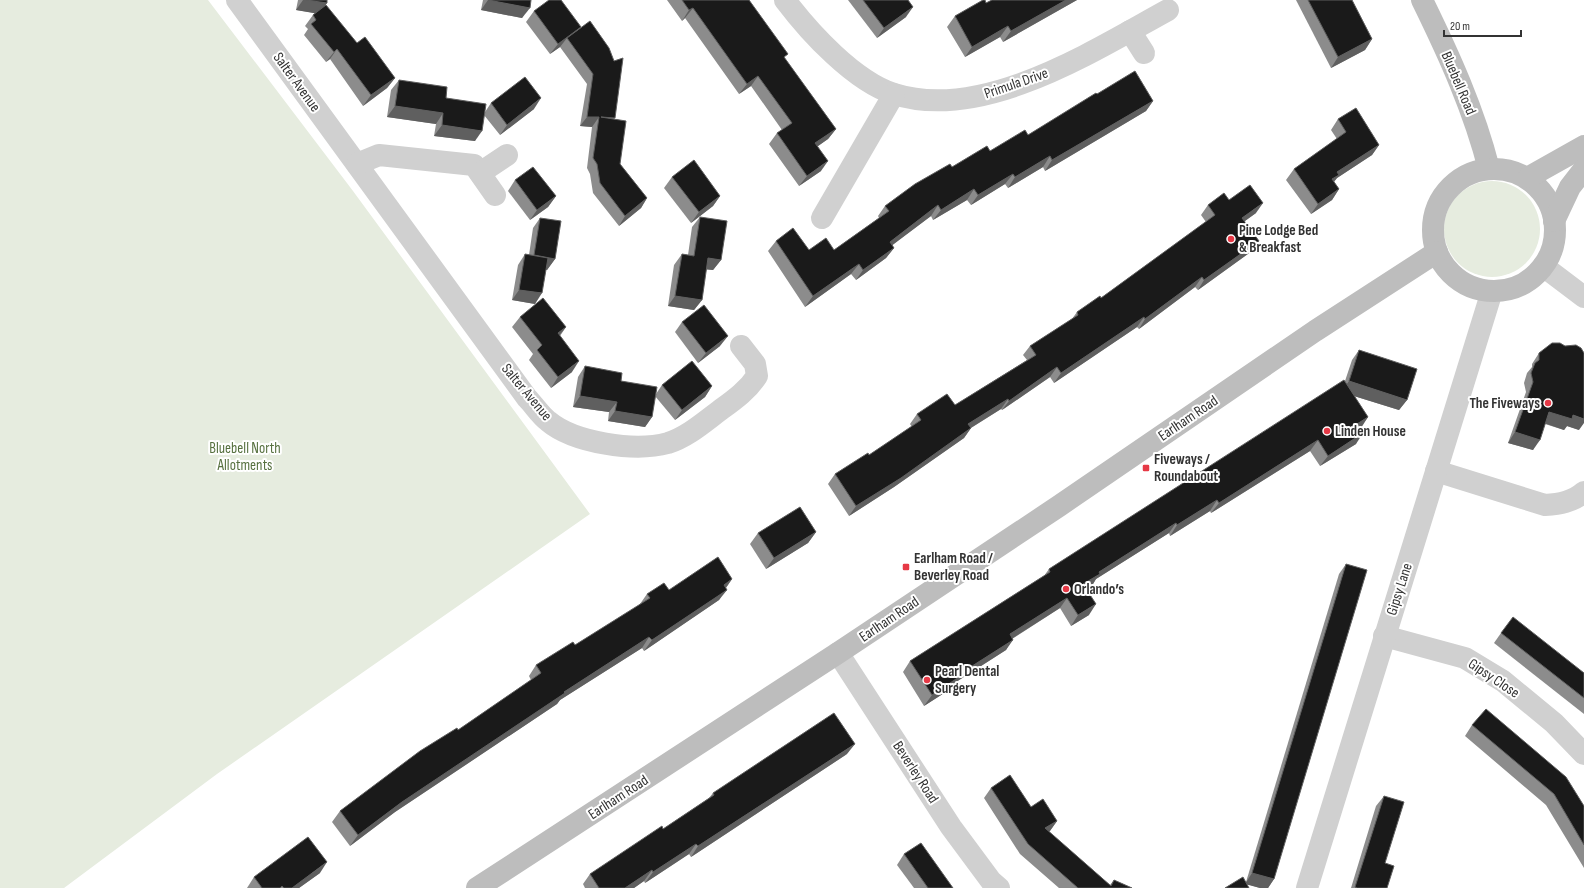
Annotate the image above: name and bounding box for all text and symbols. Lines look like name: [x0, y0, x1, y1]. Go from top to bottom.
scale bar: [1444, 12, 1521, 38]
text: 20 m: [1450, 19, 1470, 34]
street label: Salter Avenue: [269, 49, 325, 116]
street label: Bluebell Road: [1437, 49, 1480, 118]
street label: Primula Drive: [982, 64, 1051, 103]
place label: Pine Lodge Bed & Breakfast: [1239, 221, 1318, 257]
marker: Pine Lodge Bed & Breakfast: [1226, 234, 1236, 244]
street label: Salter Avenue: [497, 360, 556, 425]
street label: Earlham Road: [1155, 392, 1222, 445]
place label: The Fiveways: [1469, 394, 1540, 413]
marker: The Fiveways: [1543, 398, 1553, 408]
place label: Linden House: [1335, 422, 1406, 441]
marker: Linden House: [1322, 426, 1332, 436]
park label: Bluebell North Allotments: [209, 439, 281, 475]
place label: Fiveways / Roundabout: [1154, 450, 1218, 486]
marker: Fiveways / Roundabout: [1141, 463, 1151, 473]
place label: Earlham Road / Beverley Road: [914, 549, 993, 585]
street label: Gipsy Lane: [1382, 561, 1417, 618]
marker: Earlham Road / Beverley Road: [901, 562, 911, 572]
place label: Orlando’s: [1074, 580, 1124, 599]
marker: Orlando’s: [1061, 584, 1071, 594]
street label: Earlham Road: [856, 593, 923, 646]
street label: Gipsy Close: [1464, 654, 1523, 702]
place label: Pearl Dental Surgery: [935, 662, 999, 698]
marker: Pearl Dental Surgery: [922, 675, 932, 685]
street label: Beverley Road: [888, 738, 943, 807]
street label: Earlham Road: [585, 771, 652, 824]

